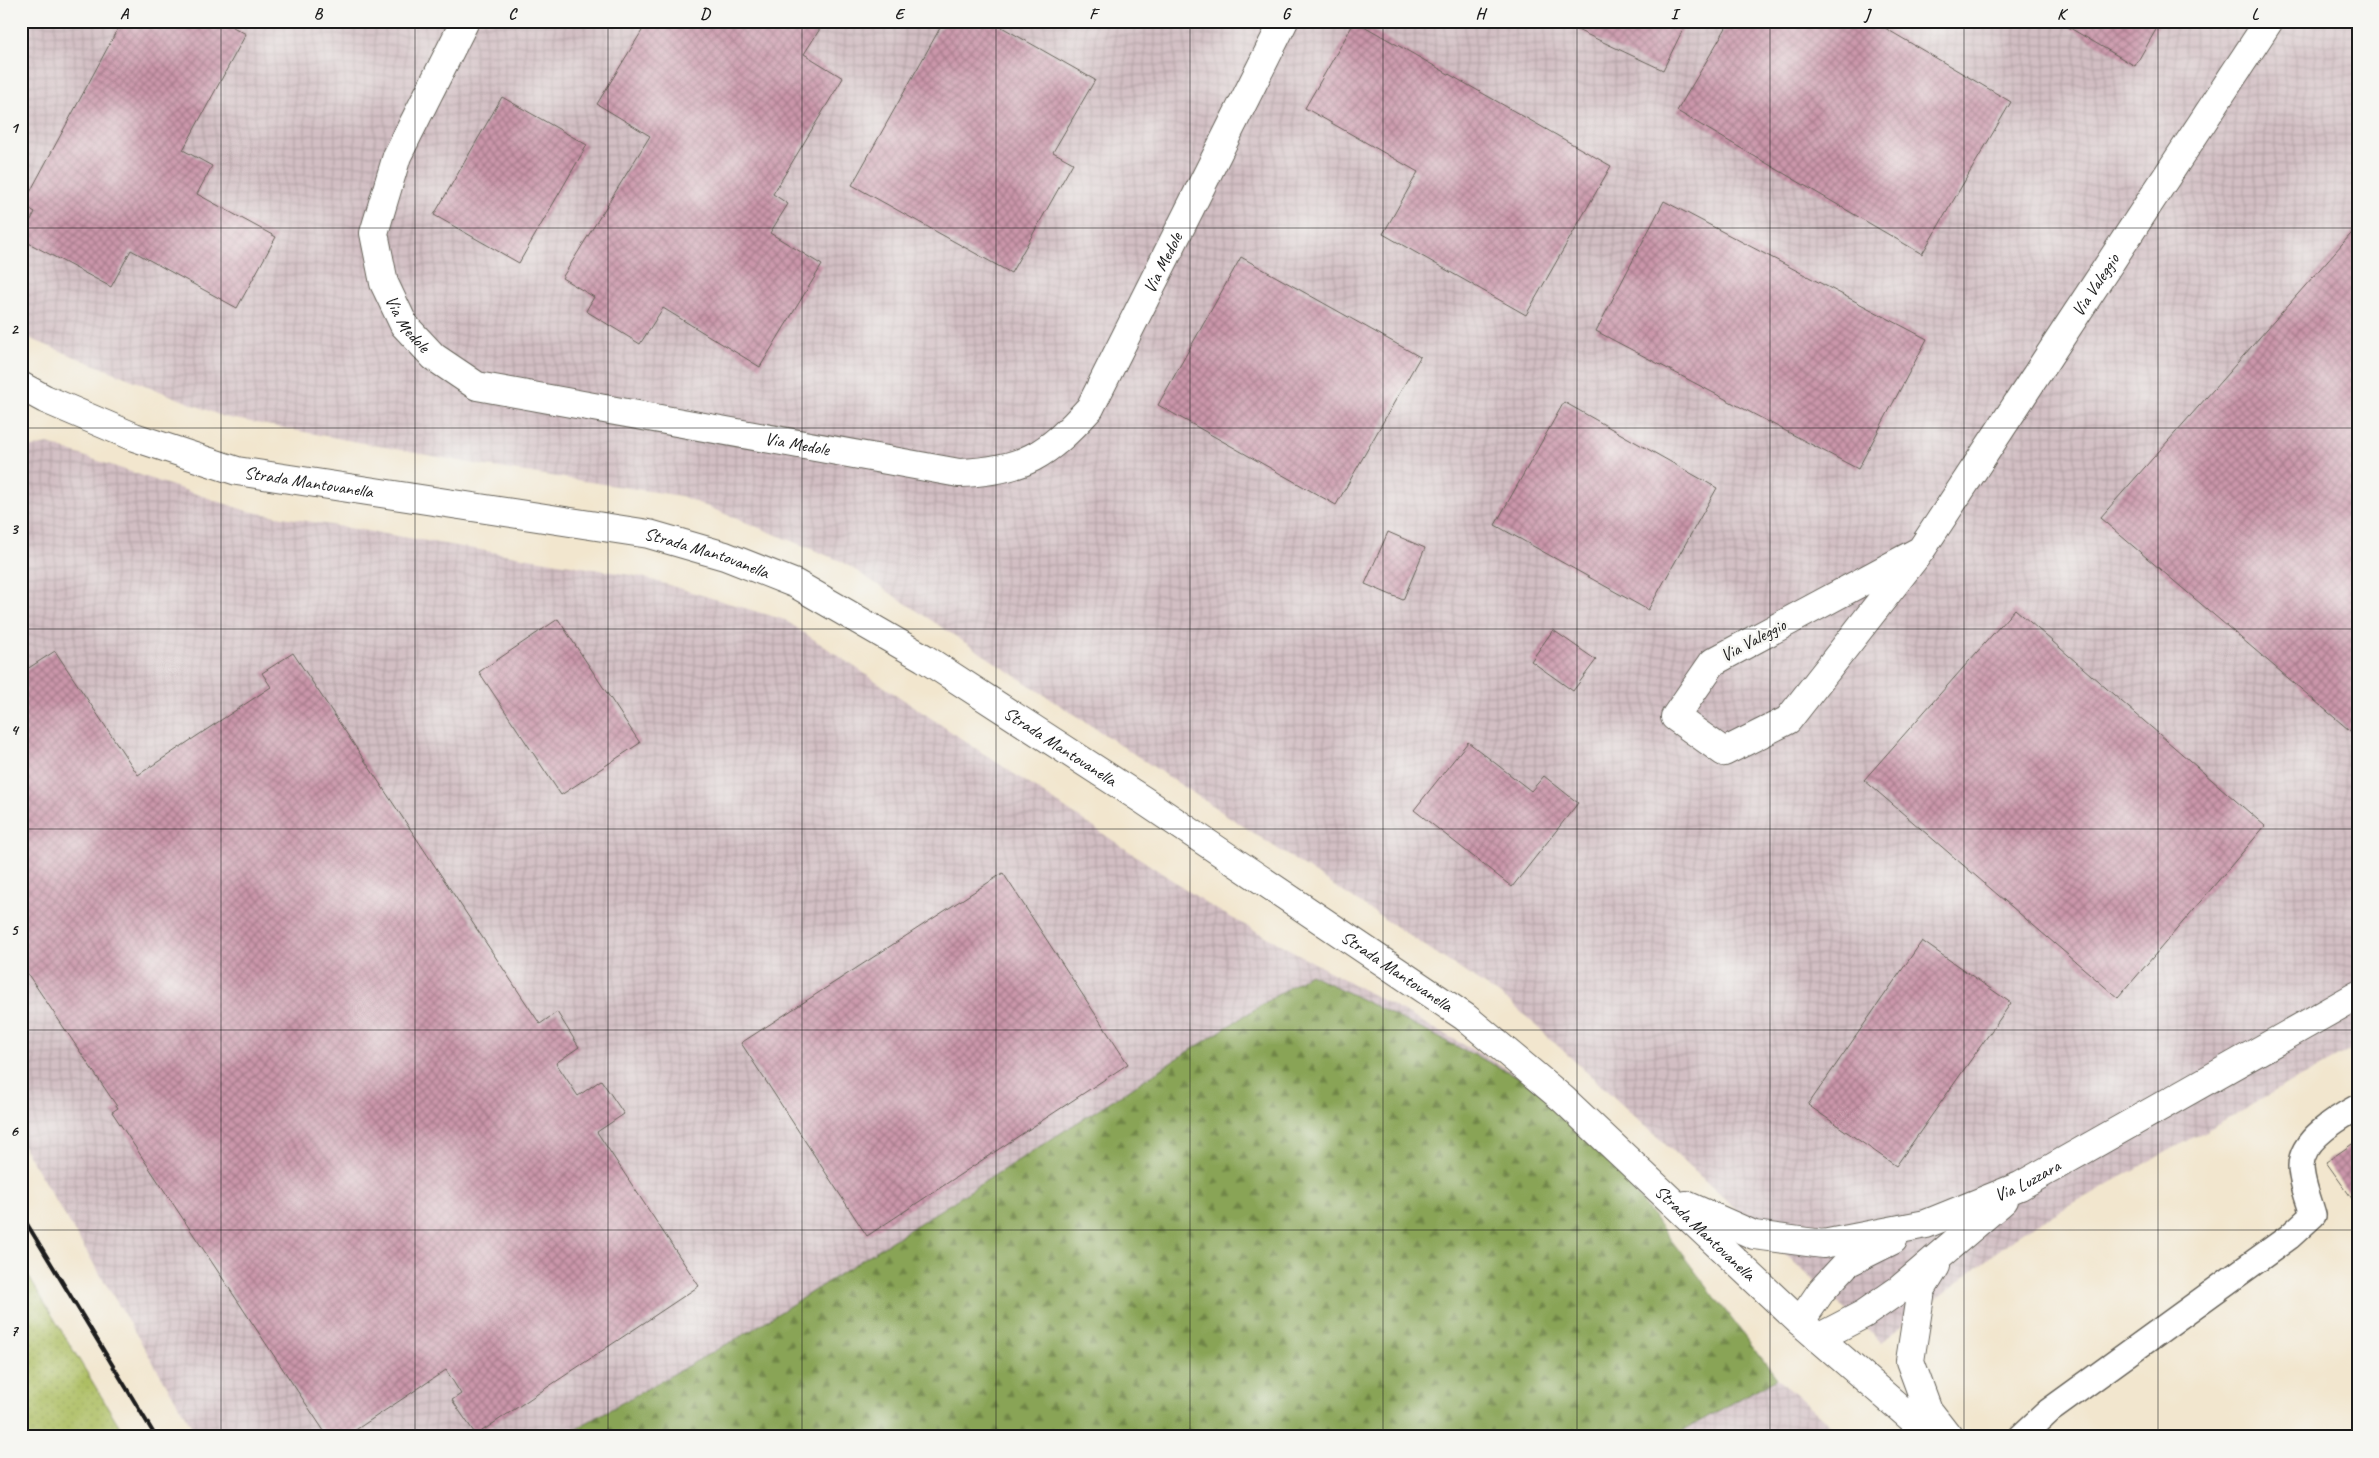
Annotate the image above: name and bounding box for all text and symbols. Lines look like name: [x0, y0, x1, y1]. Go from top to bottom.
text: A: [120, 4, 130, 24]
text: B: [314, 4, 324, 24]
text: C: [508, 4, 518, 24]
text: D: [700, 4, 711, 24]
text: E: [895, 4, 906, 24]
text: F: [1089, 4, 1100, 24]
text: G: [1282, 4, 1292, 24]
text: H: [1475, 4, 1487, 24]
text: I: [1671, 4, 1681, 24]
text: J: [1863, 4, 1872, 24]
text: K: [2057, 4, 2069, 24]
text: L: [2252, 4, 2260, 24]
text: 1: [10, 118, 19, 138]
street label: Via Medole: [1138, 228, 1188, 297]
street label: Via Valeggio: [2067, 248, 2125, 320]
street label: Via Medole: [381, 292, 436, 358]
text: 2: [10, 319, 19, 339]
street label: Via Medole: [763, 427, 832, 461]
street label: Strada Mantovanella: [243, 461, 376, 503]
text: 3: [10, 519, 19, 539]
street label: Strada Mantovanella: [642, 522, 773, 584]
street label: Via Valeggio: [1717, 613, 1791, 666]
street label: Strada Mantovanella: [1000, 702, 1122, 792]
text: 4: [10, 720, 19, 740]
text: 5: [11, 920, 20, 940]
street label: Strada Mantovanella: [1337, 926, 1458, 1017]
text: 6: [10, 1121, 19, 1141]
street label: Via Luzzara: [1991, 1154, 2066, 1206]
street label: Strada Mantovanella: [1650, 1180, 1761, 1286]
text: 7: [10, 1321, 19, 1341]

